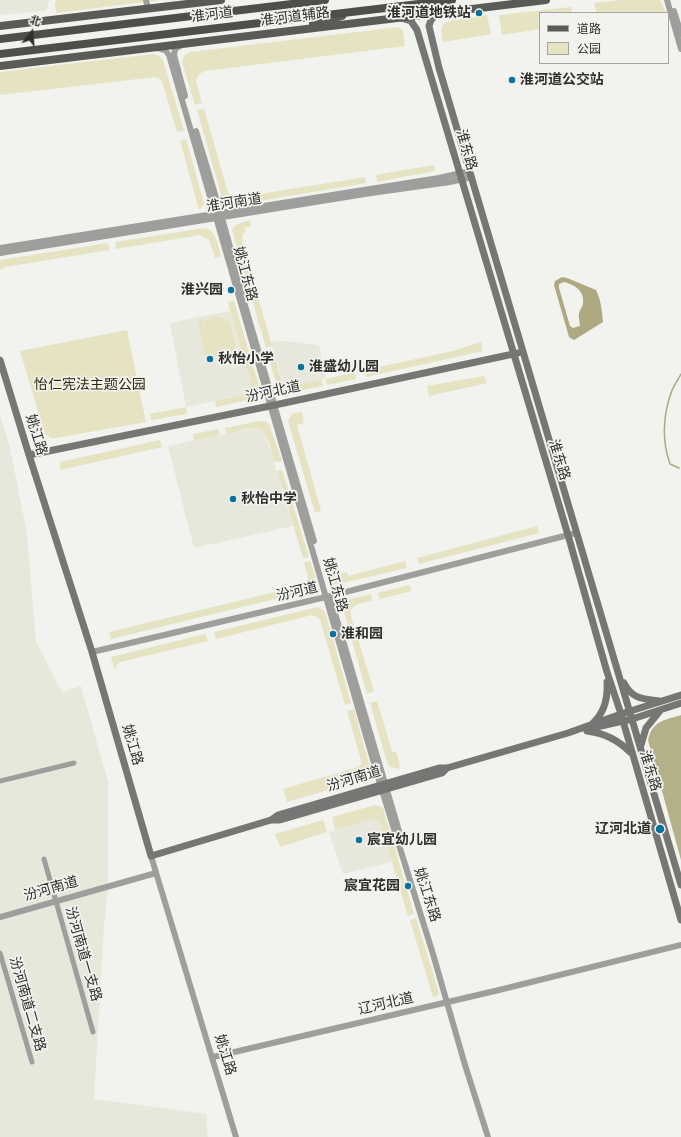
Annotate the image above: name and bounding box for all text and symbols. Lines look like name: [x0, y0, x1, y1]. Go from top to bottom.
street label: 淮河道: [190, 4, 234, 26]
street label: 淮河道辅路: [259, 4, 331, 30]
place label: 淮河道地铁站: [387, 5, 471, 21]
marker: 淮河道地铁站: [474, 8, 484, 18]
text: 北: [28, 11, 43, 29]
north arrow: [12, 12, 52, 52]
legend: [539, 12, 669, 64]
text: 道路: [577, 20, 601, 37]
text: 公园: [577, 40, 601, 57]
place label: 淮河道公交站: [520, 72, 604, 88]
marker: 淮河道公交站: [507, 75, 517, 85]
street label: 淮东路: [452, 127, 480, 173]
street label: 淮河南道: [205, 190, 263, 216]
street label: 姚江东路: [230, 245, 260, 303]
place label: 淮兴园: [181, 282, 223, 298]
marker: 淮兴园: [226, 285, 236, 295]
place label: 秋怡小学: [218, 351, 274, 367]
marker: 秋怡小学: [205, 354, 215, 364]
place label: 淮盛幼儿园: [309, 359, 379, 375]
marker: 淮盛幼儿园: [296, 362, 306, 372]
park label: 怡仁宪法主题公园: [34, 377, 146, 393]
street label: 汾河北道: [244, 378, 302, 406]
street label: 姚江路: [22, 412, 50, 458]
street label: 淮东路: [545, 437, 573, 483]
place label: 秋怡中学: [241, 491, 297, 507]
marker: 秋怡中学: [228, 494, 238, 504]
street label: 姚江东路: [319, 556, 351, 614]
street label: 汾河道: [275, 579, 319, 605]
place label: 淮和园: [341, 626, 383, 642]
marker: 淮和园: [328, 629, 338, 639]
street label: 姚江路: [118, 722, 146, 768]
street label: 淮东路: [636, 748, 664, 794]
street label: 汾河南道: [325, 763, 383, 795]
place label: 辽河北道: [595, 821, 651, 837]
marker: 辽河北道: [654, 823, 666, 835]
place label: 宸宜幼儿园: [367, 832, 437, 848]
marker: 宸宜幼儿园: [354, 835, 364, 845]
street label: 姚江东路: [410, 866, 444, 924]
street label: 汾河南道: [22, 873, 80, 905]
place label: 宸宜花园: [344, 878, 400, 894]
marker: 宸宜花园: [403, 881, 413, 891]
street label: 汾河南道一支路: [61, 905, 105, 1003]
street label: 汾河南道二支路: [5, 955, 49, 1053]
street label: 辽河北道: [357, 990, 415, 1018]
street label: 姚江路: [211, 1032, 239, 1078]

